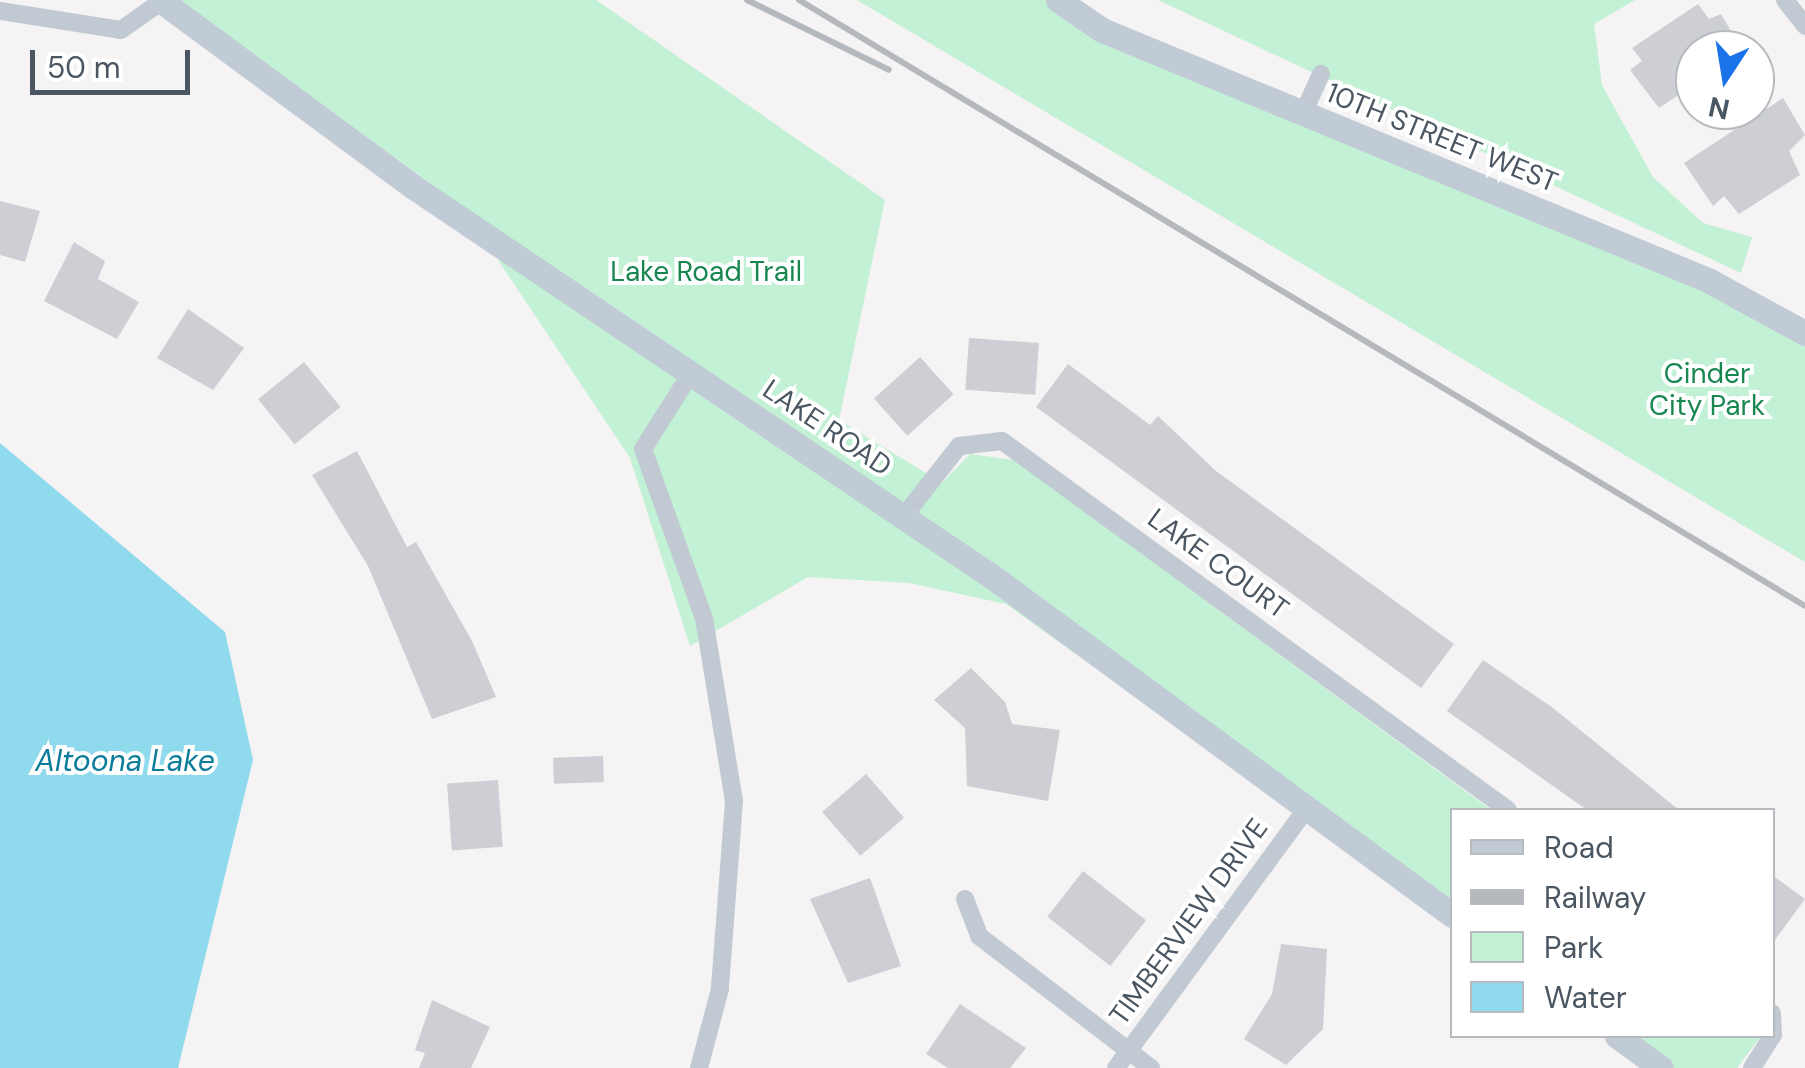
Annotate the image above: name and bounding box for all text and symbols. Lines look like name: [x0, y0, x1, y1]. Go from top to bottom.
scale bar: [35, 30, 195, 92]
north arrow: [1675, 30, 1775, 130]
text: 50 m: [47, 48, 121, 87]
street label: 10TH STREET WEST: [1321, 76, 1563, 200]
text: N: [1705, 88, 1733, 128]
park label: Lake Road Trail: [610, 255, 802, 289]
park label: Cinder City Park: [1649, 357, 1765, 423]
street label: LAKE ROAD: [756, 373, 898, 483]
street label: LAKE COURT: [1141, 502, 1295, 626]
water label: Altoona Lake: [35, 743, 215, 779]
legend: [1450, 808, 1775, 1038]
street label: TIMBERVIEW DRIVE: [1103, 812, 1275, 1032]
text: Road: [1544, 828, 1614, 867]
text: Railway: [1544, 878, 1647, 917]
text: Park: [1544, 928, 1603, 967]
text: Water: [1544, 978, 1627, 1017]

